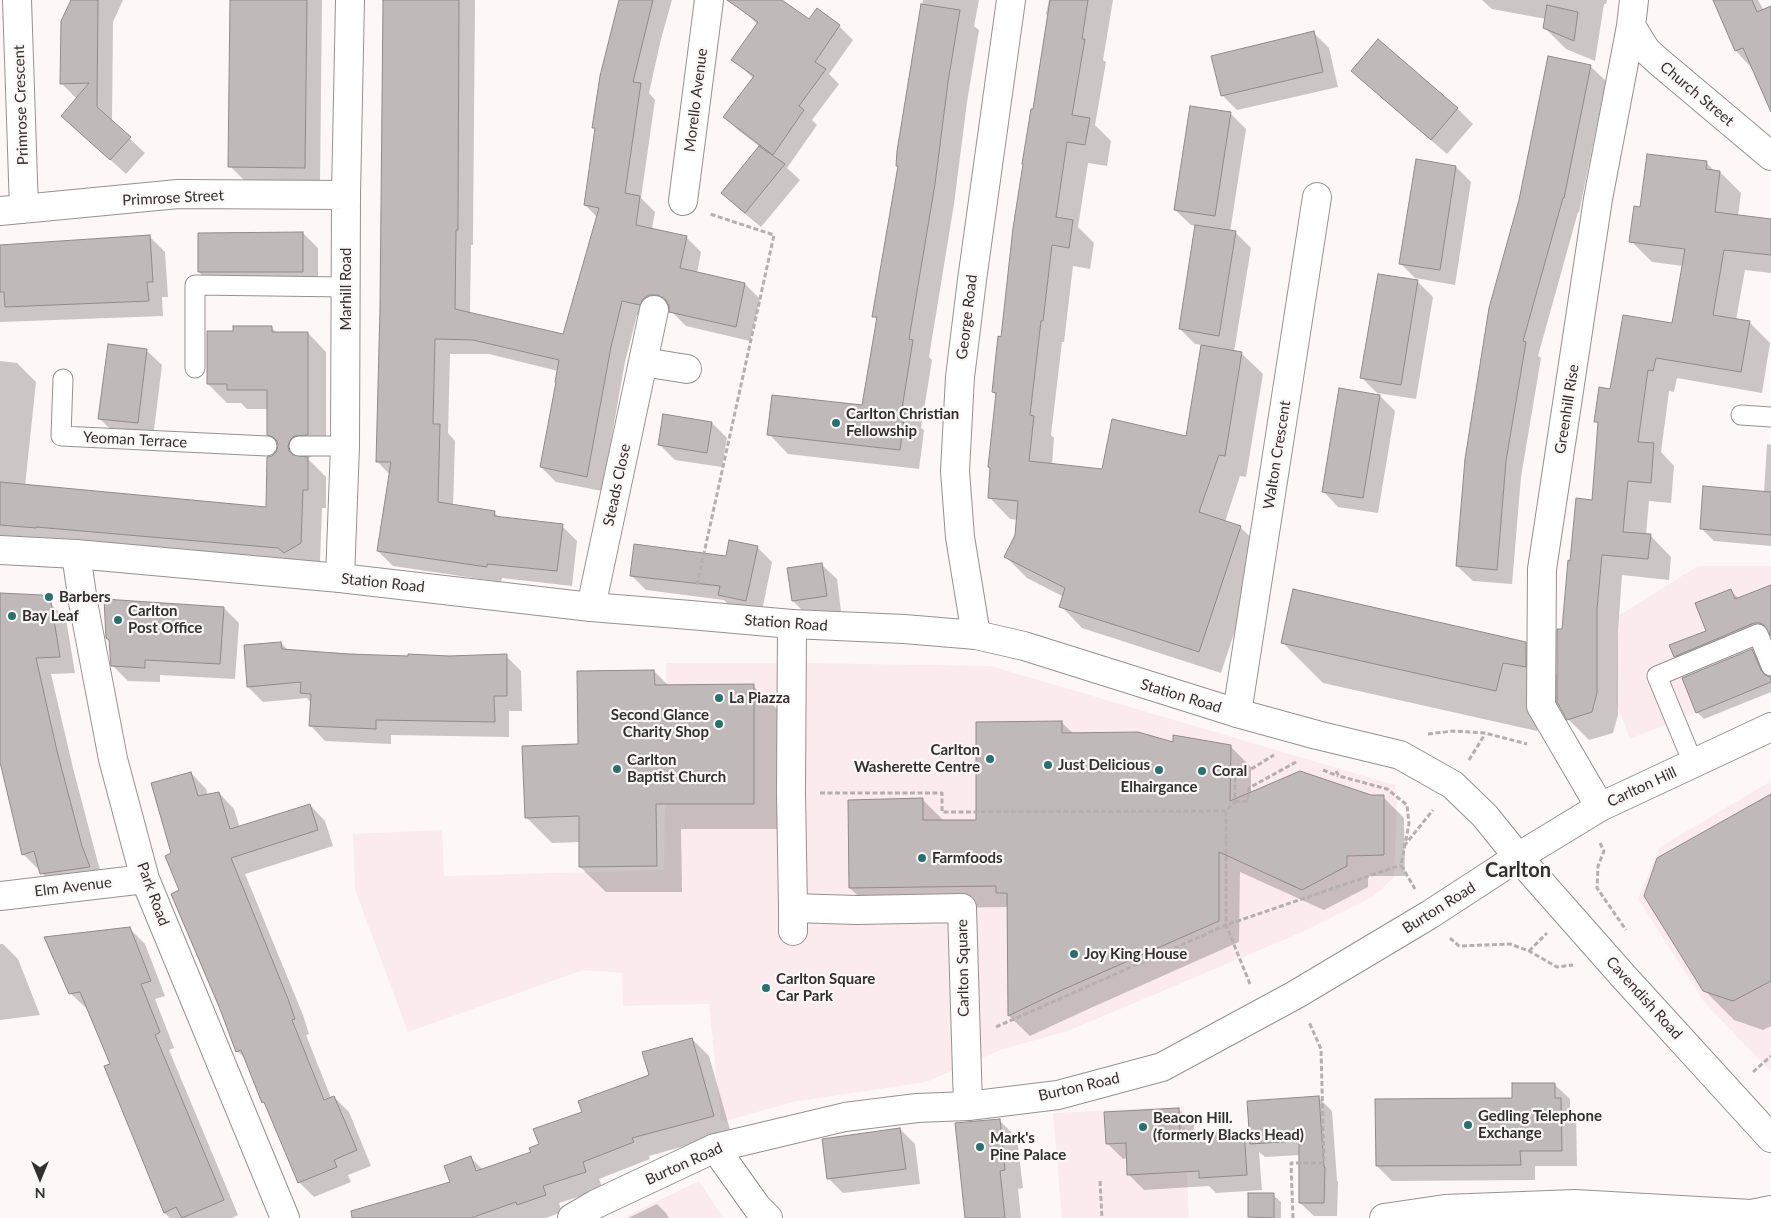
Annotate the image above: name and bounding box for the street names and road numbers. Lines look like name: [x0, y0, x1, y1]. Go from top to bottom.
street label: Primrose Crescent: [10, 45, 32, 165]
street label: Morello Avenue: [681, 47, 711, 153]
street label: Church Street: [1656, 58, 1738, 130]
street label: Primrose Street: [122, 186, 224, 210]
street label: Marhill Road: [337, 248, 355, 330]
street label: George Road: [953, 274, 981, 360]
street label: Greenhill Rise: [1551, 363, 1583, 455]
street label: Walton Crescent: [1260, 399, 1294, 511]
street label: Yeoman Terrace: [82, 428, 188, 452]
street label: Steads Close: [599, 442, 635, 528]
street label: Station Road: [340, 570, 426, 596]
street label: Station Road: [744, 611, 828, 635]
street label: Station Road: [1138, 675, 1224, 717]
street label: Carlton Hill: [1604, 763, 1680, 811]
street label: Park Road: [133, 860, 173, 928]
street label: Elm Avenue: [33, 873, 113, 901]
street label: Burton Road: [1399, 878, 1479, 938]
street label: Carlton Square: [953, 919, 973, 1017]
street label: Cavendish Road: [1602, 953, 1686, 1043]
street label: Burton Road: [1037, 1069, 1121, 1105]
street label: Burton Road: [643, 1139, 725, 1189]

